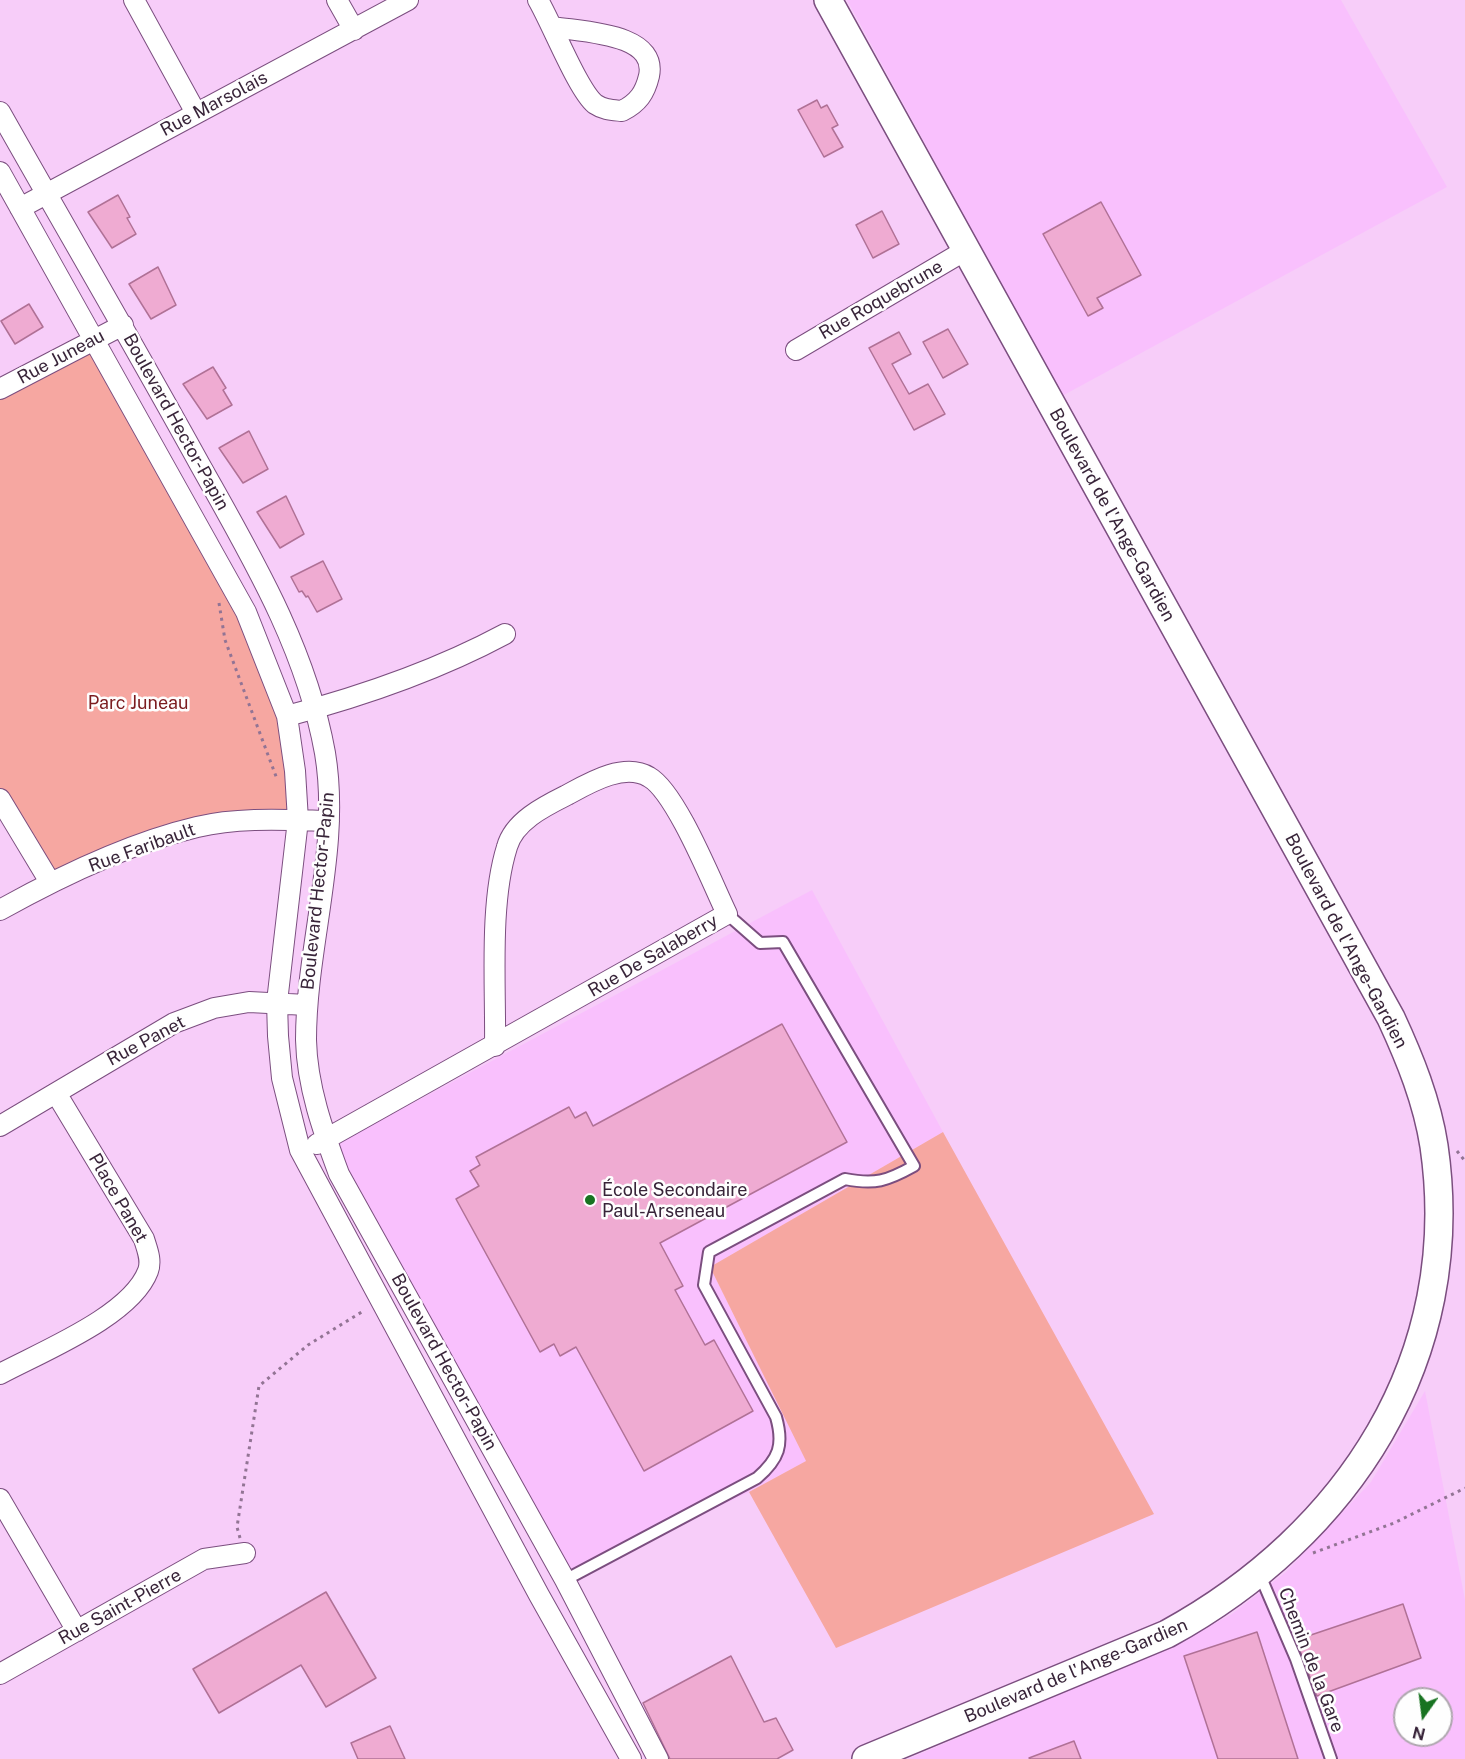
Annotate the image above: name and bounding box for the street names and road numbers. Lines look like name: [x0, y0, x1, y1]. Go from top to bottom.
street label: Rue Marsolais: [157, 67, 271, 141]
street label: Rue Roquebrune: [815, 256, 947, 344]
street label: Rue Juneau: [14, 325, 108, 389]
street label: Boulevard Hector-Papin: [118, 330, 234, 514]
street label: Boulevard de l'Ange-Gardien: [1044, 405, 1180, 625]
street label: Boulevard Hector-Papin: [297, 791, 339, 991]
street label: Rue Faribault: [86, 819, 198, 877]
street label: Boulevard de l'Ange-Gardien: [1280, 830, 1412, 1052]
street label: Rue De Salaberry: [584, 910, 722, 1002]
street label: Rue Panet: [103, 1011, 189, 1071]
street label: Place Panet: [84, 1150, 152, 1246]
street label: Boulevard Hector-Papin: [386, 1270, 502, 1454]
street label: Rue Saint-Pierre: [55, 1564, 185, 1650]
street label: Chemin de la Gare: [1273, 1585, 1349, 1735]
street label: Boulevard de l'Ange-Gardien: [961, 1614, 1191, 1728]

